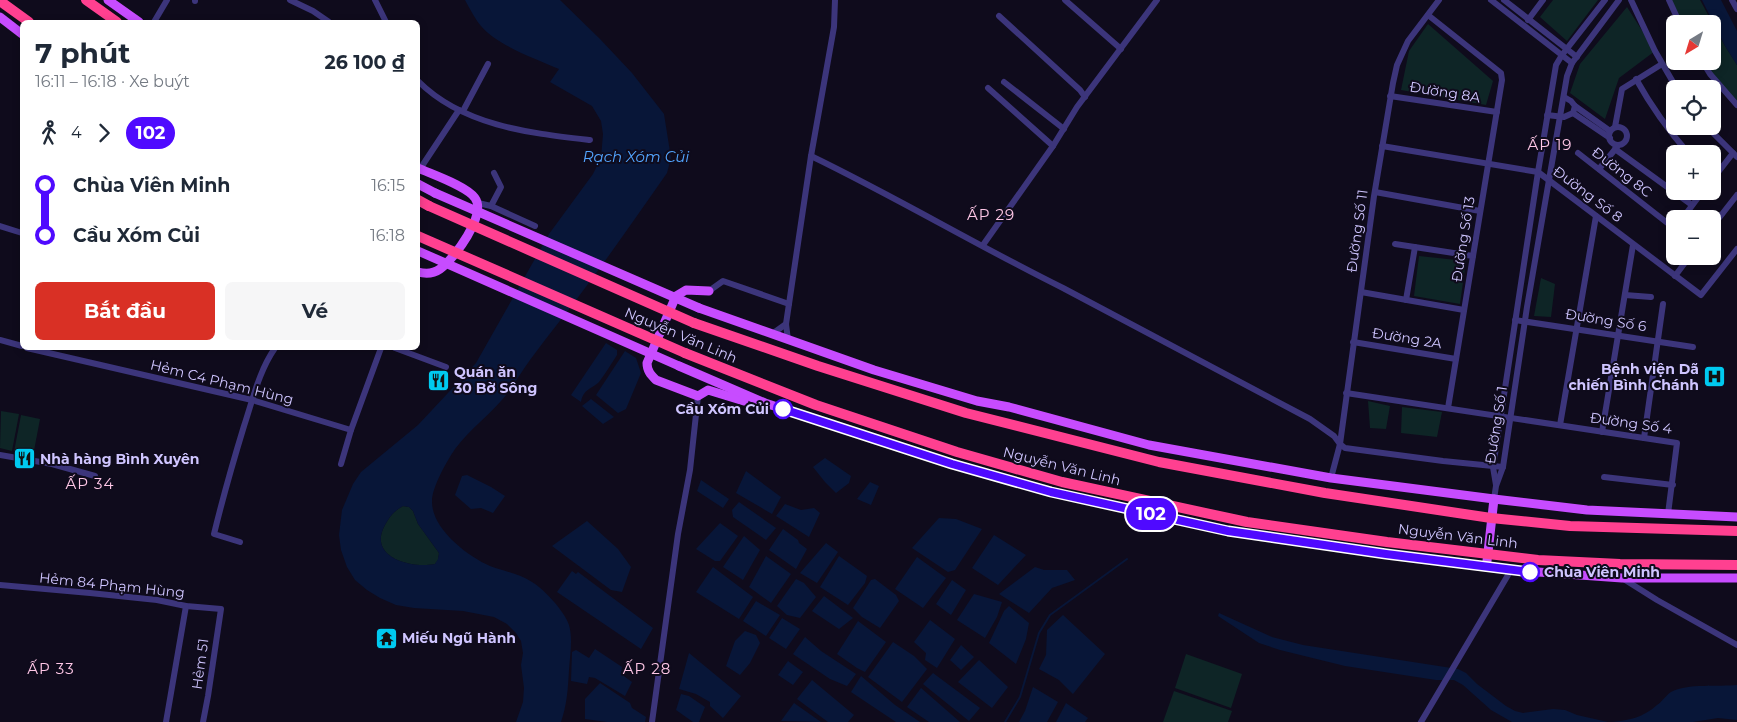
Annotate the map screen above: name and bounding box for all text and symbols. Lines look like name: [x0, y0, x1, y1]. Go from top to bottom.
north arrow: [1666, 15, 1721, 70]
map controls: [1666, 15, 1721, 265]
text: 7 phút: [35, 36, 130, 70]
text: 26 100 ₫: [325, 51, 405, 74]
text: 16:11 – 16:18 · Xe buýt: [35, 72, 190, 91]
street label: Đường 8A: [1408, 78, 1483, 107]
button: locate: [1666, 80, 1721, 135]
icon: walk: [35, 119, 63, 147]
icon: forward: [90, 119, 118, 147]
text: 102: [136, 122, 165, 144]
text: 4: [71, 123, 82, 142]
district label: ẤP 19: [1527, 135, 1573, 154]
street label: Đường 8C: [1588, 143, 1656, 201]
button: +: [1666, 145, 1721, 200]
water label: Rạch Xóm Củi: [583, 147, 690, 166]
street label: Đường Số 8: [1550, 162, 1626, 226]
text: Chùa Viên Minh: [73, 174, 230, 197]
text: 16:15: [371, 176, 405, 195]
street label: Đường Số 11: [1342, 188, 1372, 274]
street label: Đường Số 13: [1447, 195, 1479, 283]
district label: ẤP 29: [967, 205, 1015, 224]
button: −: [1666, 210, 1721, 265]
text: Cầu Xóm Củi: [73, 224, 200, 247]
text: 16:18: [370, 226, 405, 245]
button: Bắt đầu: [35, 282, 215, 340]
button: Vé: [225, 282, 405, 340]
street label: Nguyễn Văn Linh: [622, 303, 740, 367]
street label: Đường Số 6: [1564, 305, 1648, 335]
street label: Đường 2A: [1371, 324, 1444, 353]
street label: Hẻm C4 Phạm Hùng: [149, 355, 295, 409]
place label: Bệnh viện Dã chiến Bình Chánh: [1568, 360, 1699, 394]
place label: Quán ăn 30 Bờ Sông: [453, 363, 537, 397]
hospital icon: Bệnh viện Dã chiến Bình Chánh: [1703, 365, 1727, 389]
restaurant icon: Quán ăn 30 Bờ Sông: [426, 368, 450, 392]
street label: Đường Số 1: [1481, 385, 1511, 465]
marker: Cầu Xóm Củi: [773, 399, 793, 419]
place label: Cầu Xóm Củi: [676, 400, 769, 418]
street label: Đường Số 4: [1589, 408, 1674, 438]
street label: Nguyễn Văn Linh: [1001, 443, 1123, 489]
restaurant icon: Nhà hàng Bình Xuyên: [12, 447, 36, 471]
place label: Nhà hàng Bình Xuyên: [40, 450, 200, 468]
district label: ẤP 34: [66, 474, 114, 493]
line badge: 102: [1122, 498, 1180, 530]
text: 102: [1136, 503, 1166, 525]
street label: Nguyễn Văn Linh: [1397, 520, 1519, 552]
marker: Chùa Viên Minh: [1520, 562, 1540, 582]
place label: Chùa Viên Minh: [1544, 563, 1660, 581]
street label: Hẻm 84 Phạm Hùng: [38, 568, 186, 602]
temple icon: Miếu Ngũ Hành: [374, 626, 398, 650]
place label: Miếu Ngũ Hành: [402, 629, 516, 647]
street label: Hẻm 51: [188, 637, 212, 691]
district label: ẤP 33: [27, 659, 75, 678]
district label: ẤP 28: [623, 659, 671, 678]

